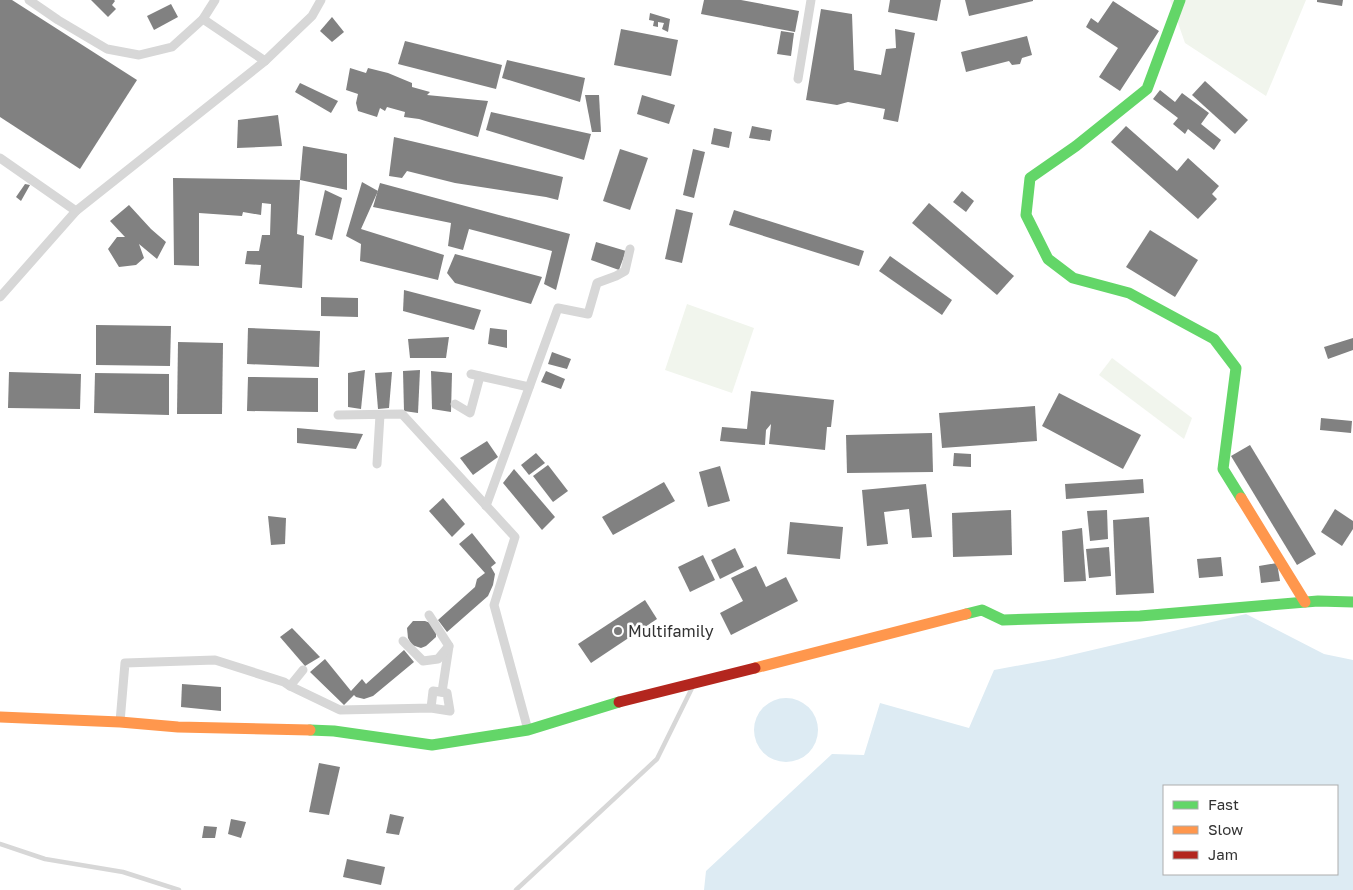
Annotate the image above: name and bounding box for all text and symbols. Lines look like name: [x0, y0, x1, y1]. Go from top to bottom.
place label: Multifamily: [628, 621, 714, 641]
marker: Multifamily: [612, 625, 624, 637]
legend: [1163, 785, 1338, 875]
text: Fast: [1208, 795, 1239, 813]
text: Slow: [1208, 820, 1243, 838]
text: Jam: [1208, 845, 1238, 863]

